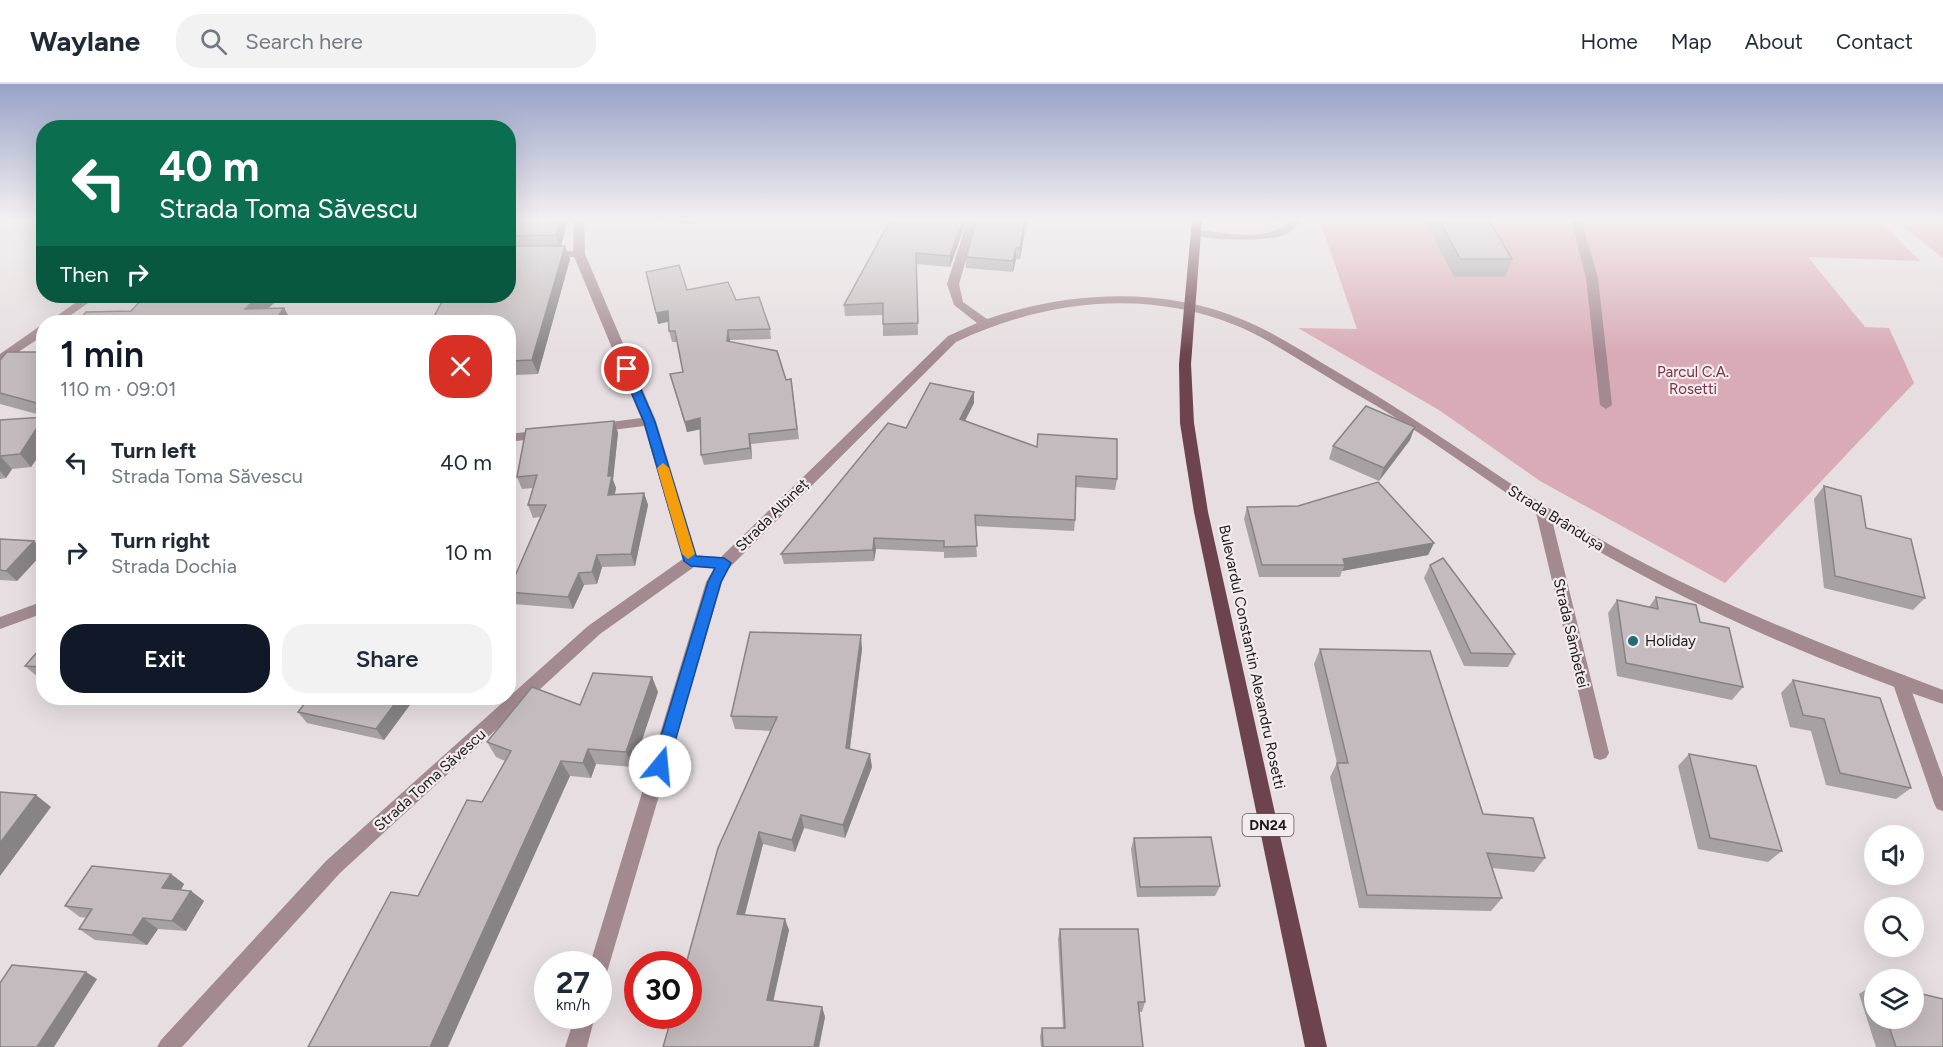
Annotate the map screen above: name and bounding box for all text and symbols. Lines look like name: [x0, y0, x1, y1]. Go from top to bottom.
search box: [176, 14, 596, 68]
text: Waylane: [30, 24, 140, 58]
icon: search: [197, 25, 230, 58]
text: Search here: [245, 28, 363, 55]
text: Home: [1581, 29, 1638, 54]
text: Map: [1671, 29, 1712, 54]
text: About: [1745, 29, 1803, 54]
text: Contact: [1836, 29, 1913, 54]
text: 40 m: [159, 141, 259, 192]
icon: left: [60, 144, 138, 222]
text: Strada Toma Săvescu: [159, 192, 418, 225]
icon: right: [121, 258, 154, 291]
text: Then: [60, 261, 109, 288]
text: 1 min: [60, 333, 144, 376]
button: close: [429, 335, 492, 398]
pin: [601, 343, 652, 394]
icon: arrive: [610, 352, 643, 385]
park label: Parcul C.A. Rosetti: [1657, 363, 1729, 398]
text: 110 m · 09:01: [60, 377, 177, 401]
text: Turn left: [111, 437, 197, 464]
icon: left: [60, 446, 93, 479]
text: 40 m: [440, 449, 492, 476]
text: Strada Toma Săvescu: [111, 464, 303, 488]
street label: Strada Albineț: [732, 475, 812, 555]
street label: Strada Brândușa: [1505, 481, 1607, 555]
street label: Bulevardul Constantin Alexandru Rosetti: [1215, 523, 1289, 791]
text: Turn right: [111, 527, 210, 554]
icon: right: [60, 536, 93, 569]
text: 10 m: [445, 539, 492, 566]
text: Strada Dochia: [111, 554, 237, 578]
street label: Strada Sâmbetei: [1550, 577, 1592, 689]
button: Exit: [60, 624, 270, 693]
button: Share: [282, 624, 492, 693]
place label: Holiday: [1645, 632, 1696, 650]
marker: Holiday: [1626, 634, 1640, 648]
street label: Strada Toma Săvescu: [370, 725, 490, 835]
position arrow: [628, 734, 692, 798]
road number: DN24: [1242, 814, 1294, 836]
map controls: [1864, 825, 1924, 1029]
button: sound: [1864, 825, 1924, 885]
button: search: [1864, 897, 1924, 957]
speed limit sign: 30: [624, 951, 702, 1029]
text: 27: [556, 964, 590, 1001]
button: layers: [1864, 969, 1924, 1029]
text: km/h: [556, 996, 590, 1014]

